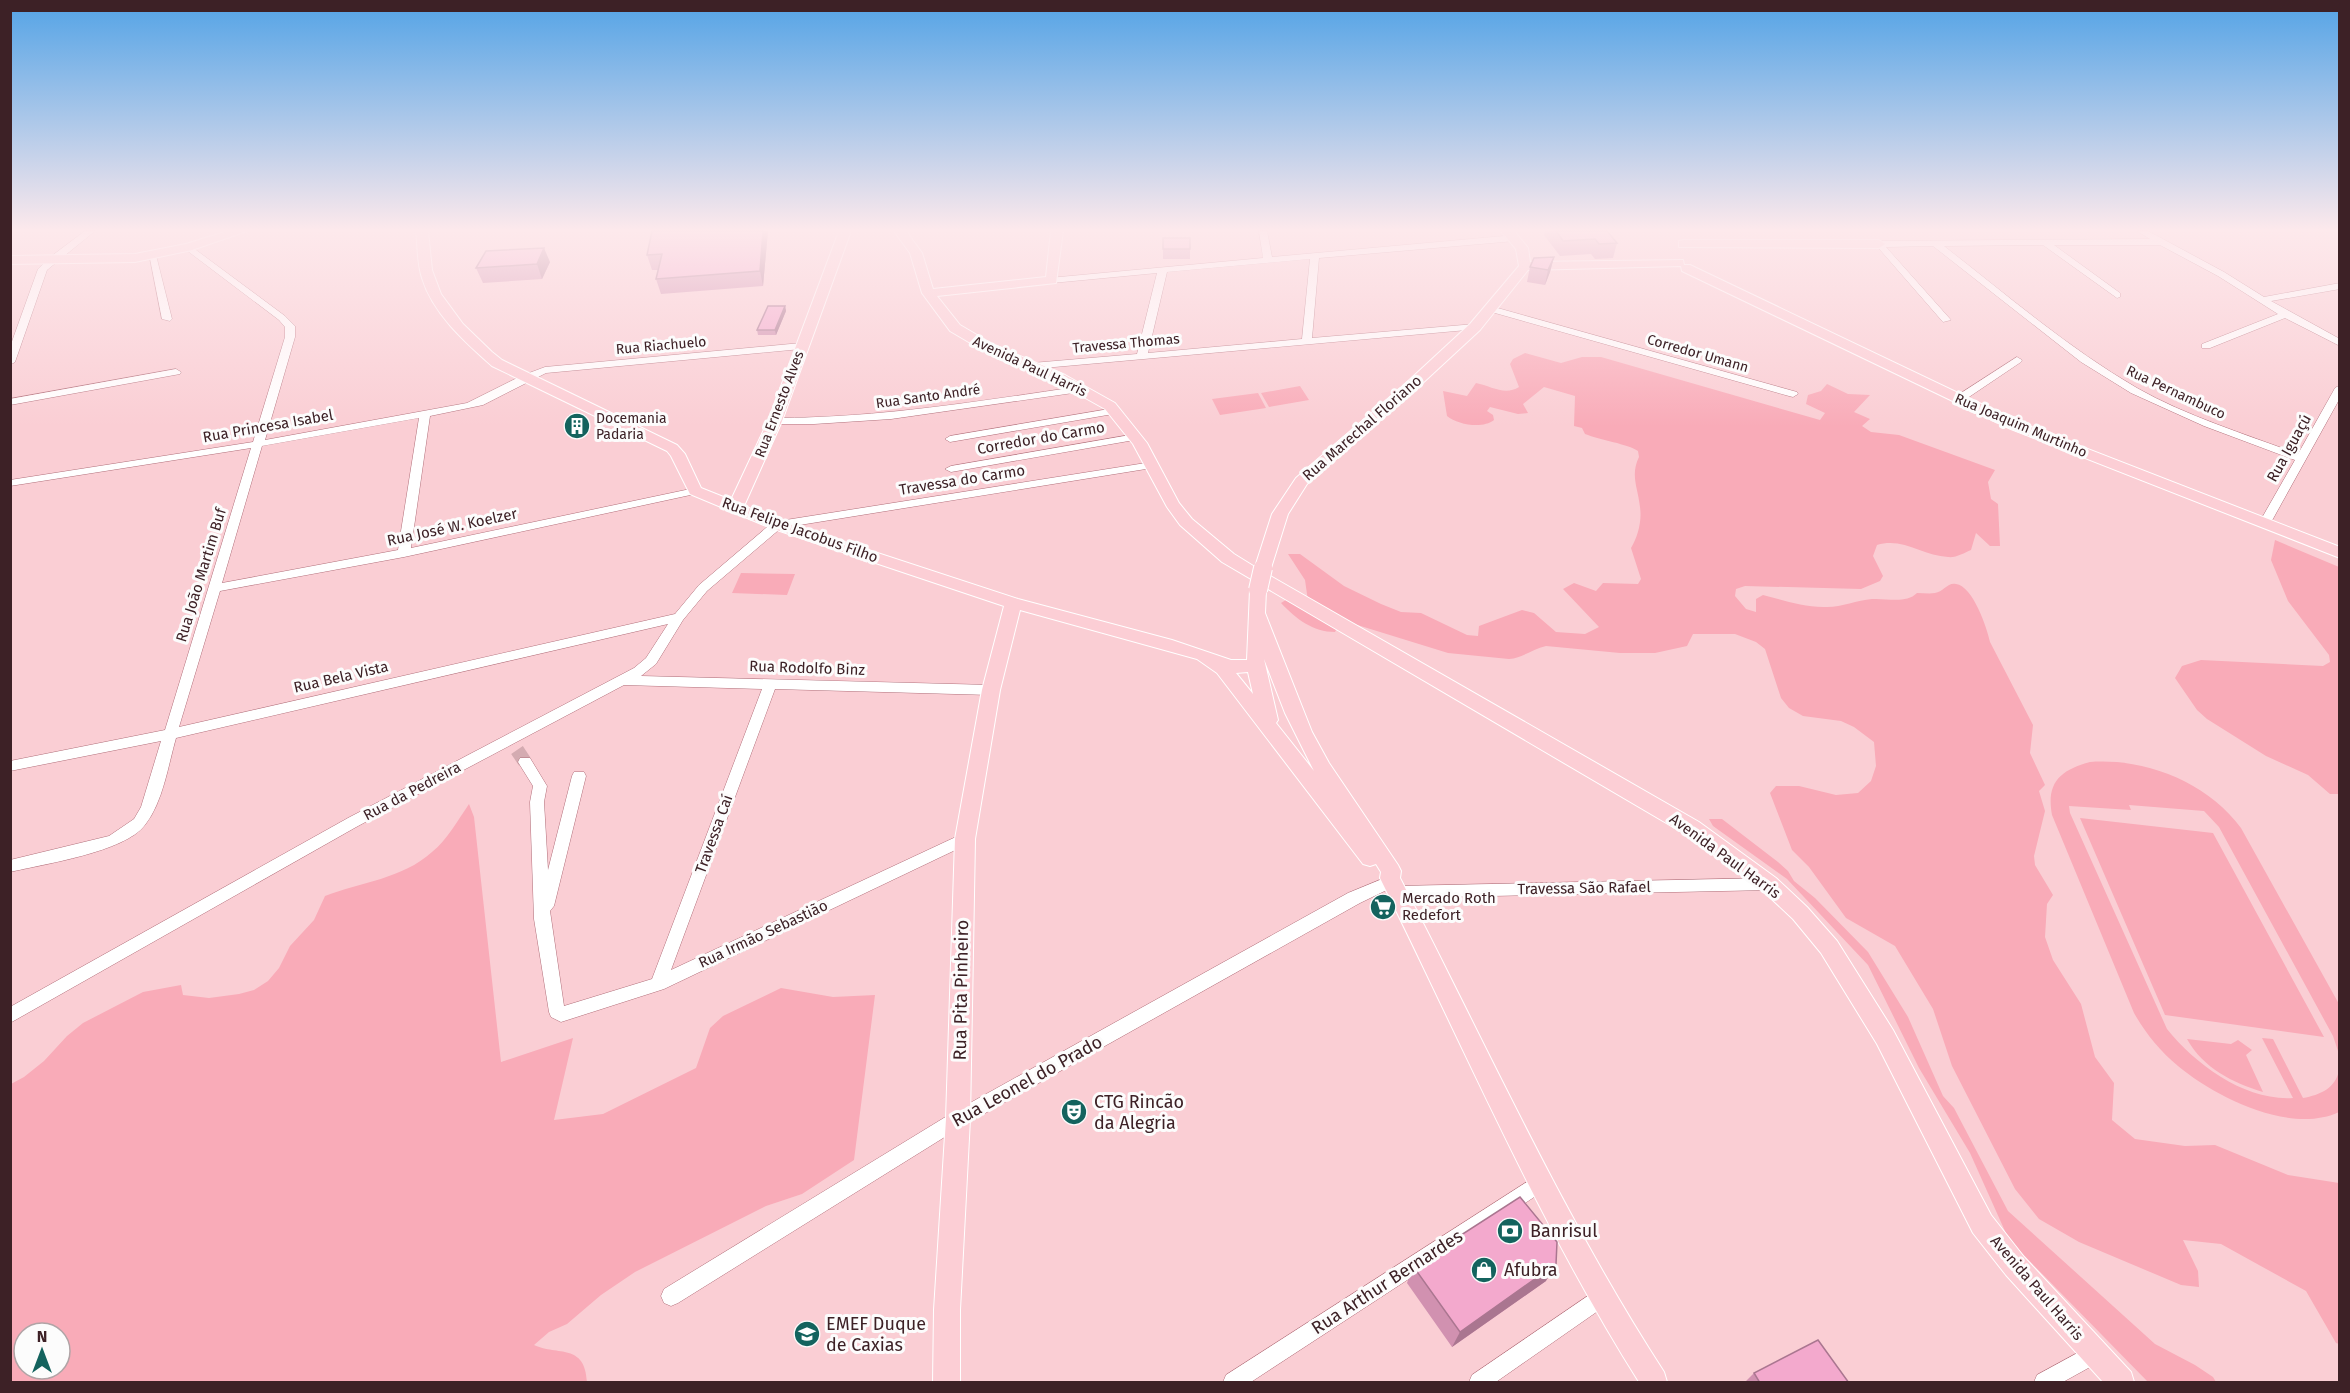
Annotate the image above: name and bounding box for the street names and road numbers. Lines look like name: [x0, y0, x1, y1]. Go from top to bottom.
street label: Travessa Thomas: [1072, 330, 1181, 357]
street label: Corredor Umann: [1645, 331, 1751, 376]
street label: Rua Riachuelo: [615, 333, 707, 358]
street label: Avenida Paul Harris: [970, 333, 1090, 400]
street label: Rua Ernesto Alves: [751, 348, 808, 460]
street label: Rua Pernambuco: [2123, 362, 2228, 423]
street label: Rua Marechal Floriano: [1299, 371, 1425, 485]
street label: Rua Santo André: [875, 381, 981, 412]
street label: Rua Joaquim Murtinho: [1952, 390, 2090, 461]
street label: Rua Princesa Isabel: [201, 406, 335, 446]
street label: Rua Iguaçú: [2263, 411, 2315, 485]
street label: Corredor do Carmo: [976, 418, 1106, 458]
street label: Travessa do Carmo: [898, 461, 1026, 499]
street label: Rua Felipe Jacobus Filho: [720, 493, 880, 567]
street label: Rua José W. Koelzer: [385, 504, 519, 550]
street label: Rua João Martim Buf: [172, 505, 230, 644]
street label: Rua Bela Vista: [292, 657, 390, 697]
street label: Rua Rodolfo Binz: [749, 657, 866, 679]
street label: Rua da Pedreira: [360, 758, 464, 824]
street label: Travessa Caí: [691, 792, 737, 876]
street label: Avenida Paul Harris: [1666, 810, 1784, 902]
street label: Travessa São Rafael: [1517, 878, 1651, 898]
street label: Rua Irmão Sebastião: [695, 896, 831, 972]
street label: Rua Pita Pinheiro: [949, 919, 973, 1061]
street label: Rua Leonel do Prado: [948, 1030, 1106, 1132]
street label: Rua Arthur Bernardes: [1307, 1225, 1467, 1339]
street label: Avenida Paul Harris: [1987, 1232, 2087, 1344]

